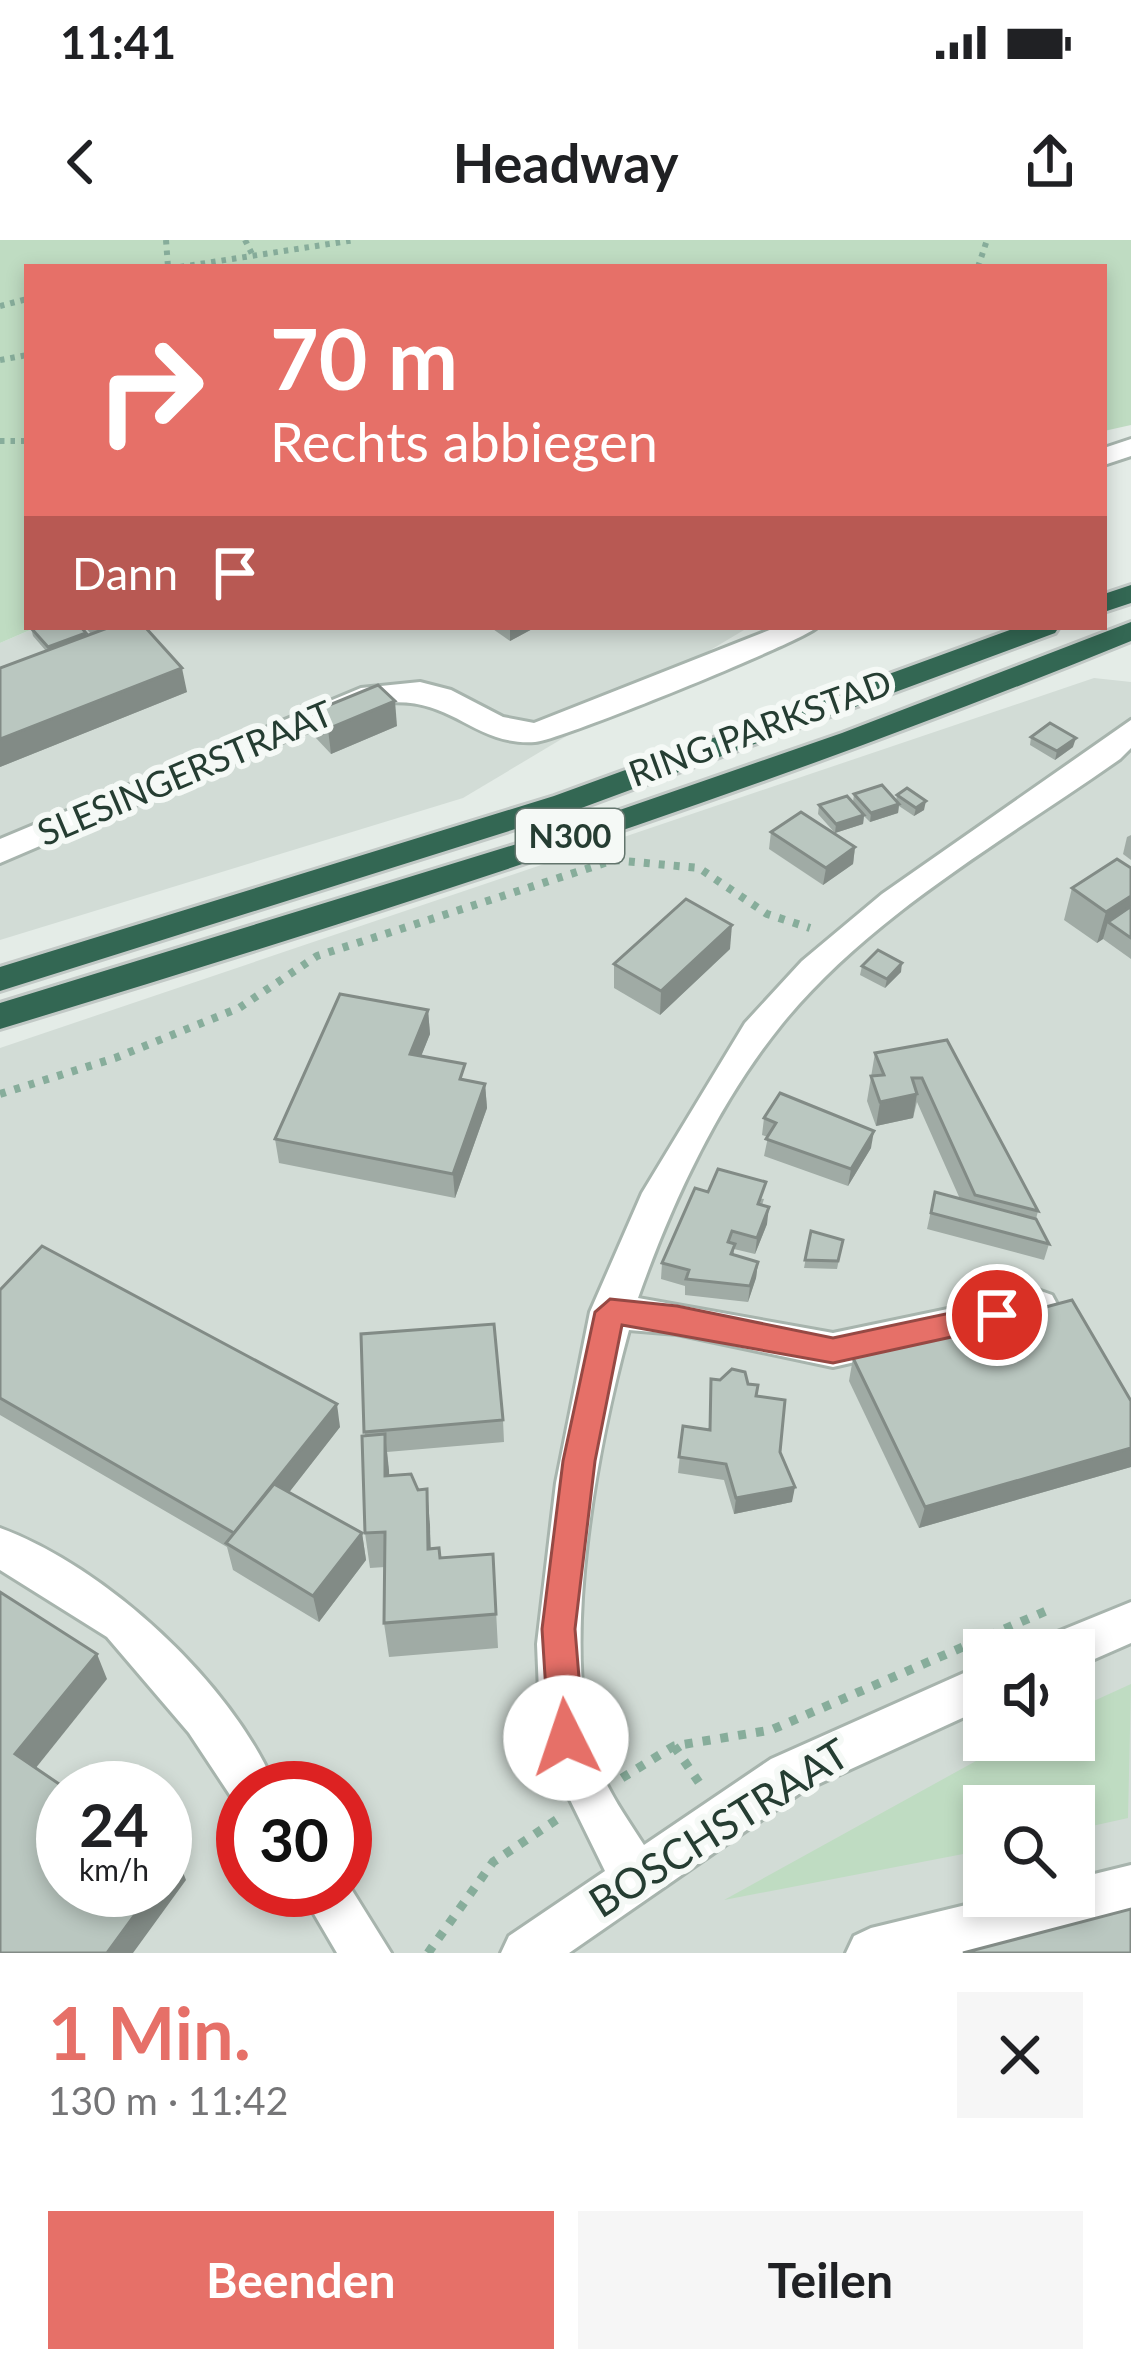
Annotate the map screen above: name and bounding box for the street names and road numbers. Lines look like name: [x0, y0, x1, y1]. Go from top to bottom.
street label: RING PARKSTAD: [622, 659, 897, 795]
street label: SLESINGERSTRAAT: [30, 690, 339, 854]
road number: N300: [516, 809, 624, 863]
street label: BOSCHSTRAAT: [580, 1727, 858, 1927]

